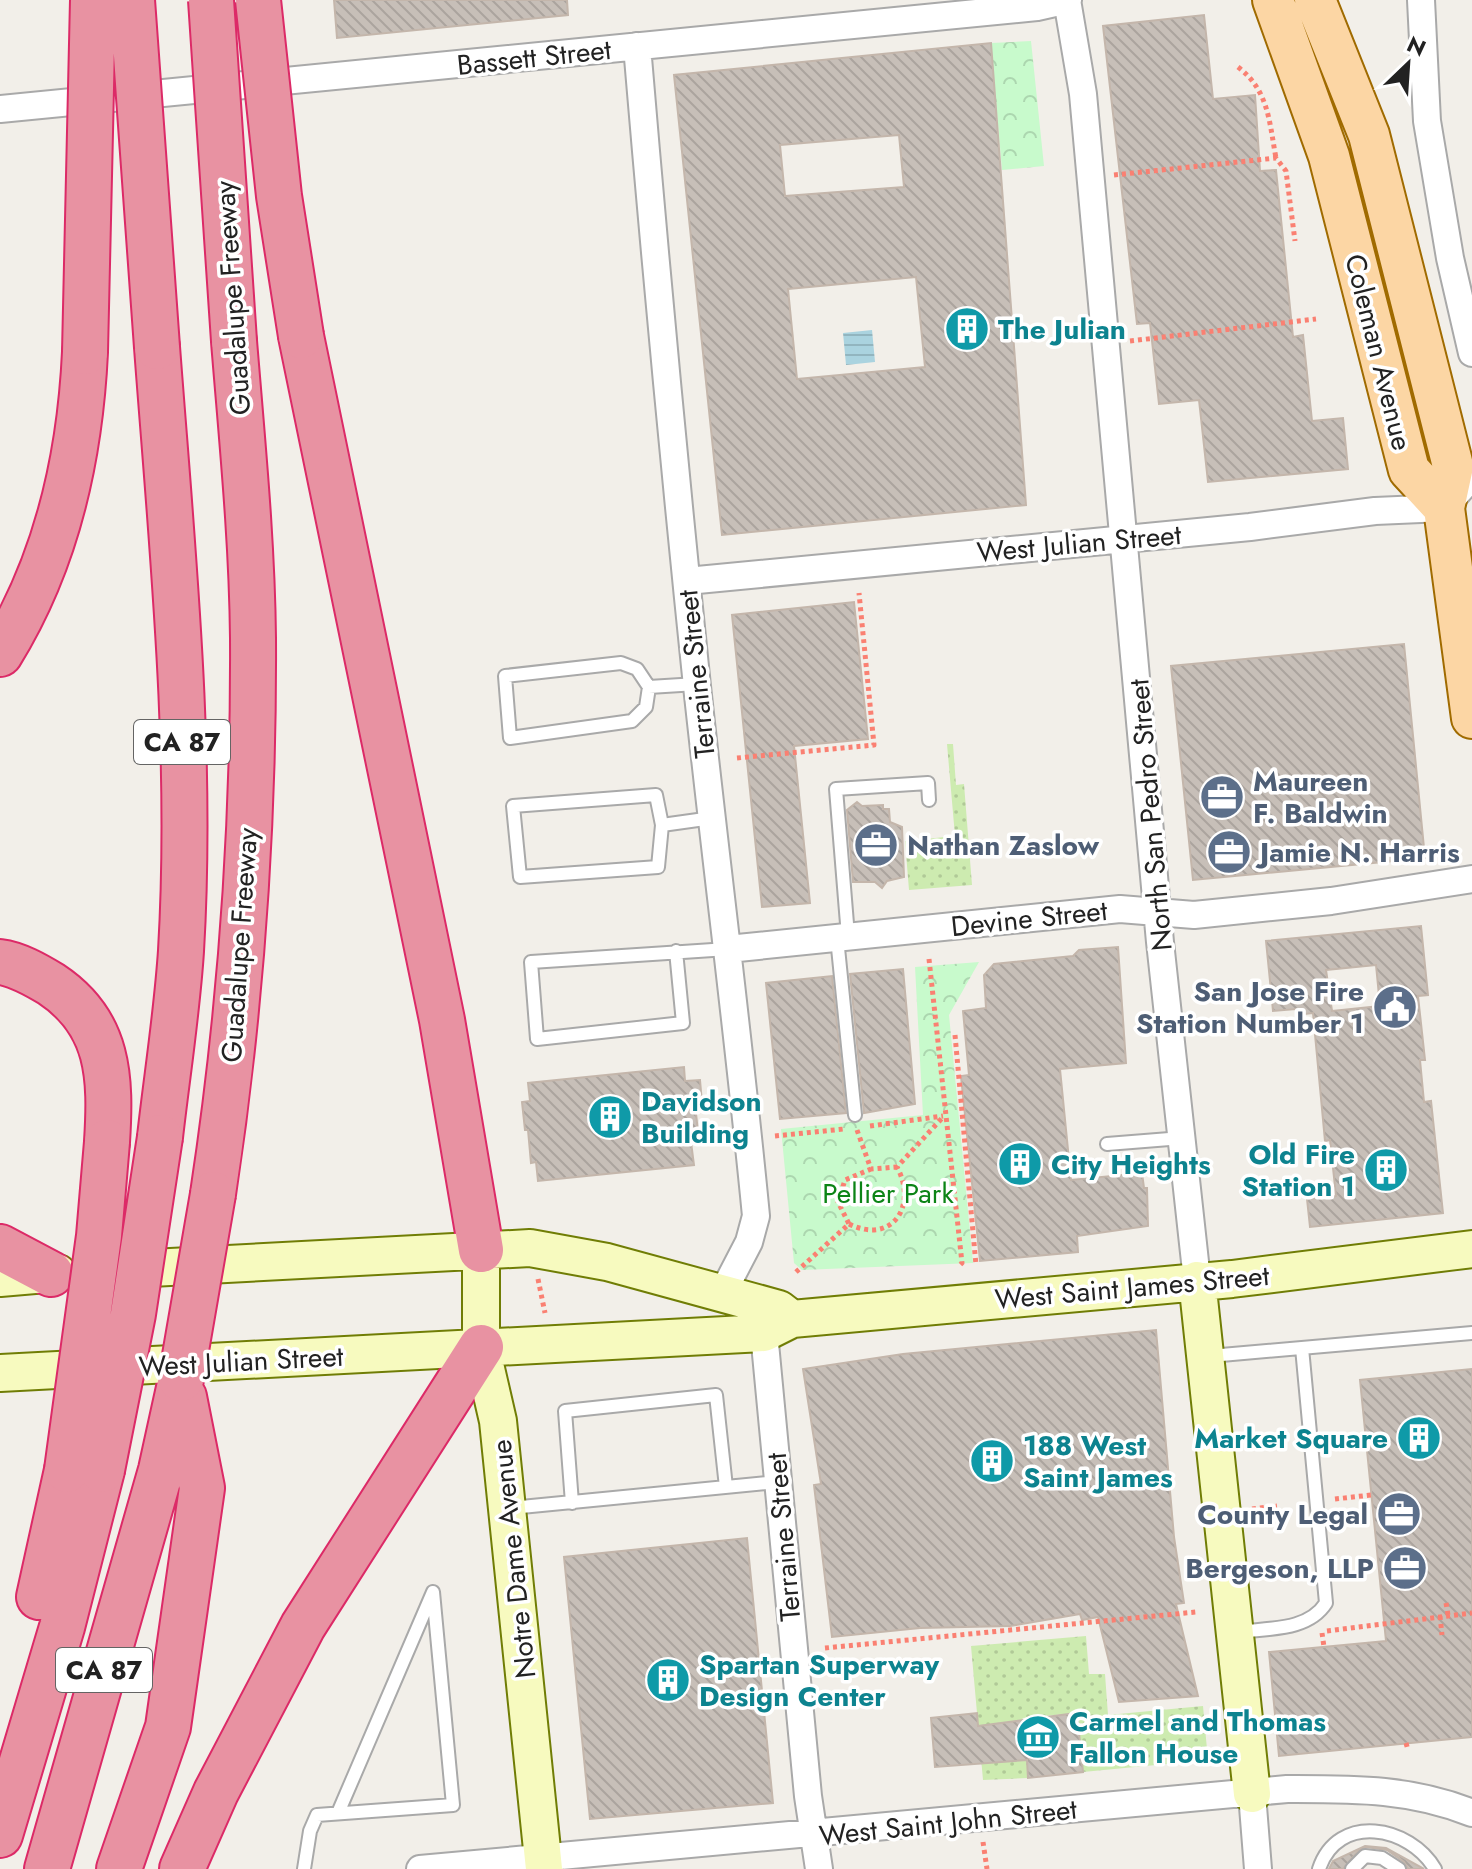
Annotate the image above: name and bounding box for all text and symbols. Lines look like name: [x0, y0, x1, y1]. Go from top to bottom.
north arrow: [1368, 24, 1448, 104]
text: N: [1402, 28, 1431, 64]
street label: Bassett Street: [455, 29, 613, 86]
street label: Guadalupe Freeway: [204, 179, 261, 417]
street label: Coleman Avenue: [1334, 250, 1423, 455]
building icon: The Julian: [943, 305, 991, 353]
place label: The Julian: [998, 309, 1126, 350]
street label: West Julian Street: [975, 514, 1183, 573]
street label: Terraine Street: [667, 588, 726, 760]
street label: North San Pedro Street: [1118, 677, 1183, 953]
road number: CA 87: [134, 720, 230, 764]
place label: Maureen F. Baldwin: [1253, 761, 1388, 834]
office icon: Maureen F. Baldwin: [1198, 773, 1246, 821]
office icon: Nathan Zaslow: [852, 821, 900, 869]
place label: Nathan Zaslow: [907, 825, 1100, 866]
street label: Guadalupe Freeway: [211, 826, 268, 1064]
office icon: Jamie N. Harris: [1205, 828, 1253, 876]
place label: Jamie N. Harris: [1255, 832, 1460, 873]
street label: Devine Street: [949, 890, 1110, 947]
place label: San Jose Fire Station Number 1: [1136, 971, 1364, 1044]
public building icon: San Jose Fire Station Number 1: [1371, 983, 1419, 1031]
place label: Davidson Building: [641, 1081, 762, 1154]
building icon: Davidson Building: [586, 1093, 634, 1141]
place label: Old Fire Station 1: [1242, 1134, 1355, 1207]
building icon: City Heights: [996, 1140, 1044, 1188]
place label: City Heights: [1051, 1144, 1211, 1185]
building icon: Old Fire Station 1: [1362, 1146, 1410, 1194]
park label: Pellier Park: [822, 1173, 954, 1214]
street label: West Saint James Street: [993, 1255, 1271, 1320]
street label: West Julian Street: [138, 1336, 345, 1387]
building icon: Market Square: [1395, 1414, 1443, 1462]
place label: Market Square: [1194, 1418, 1388, 1459]
place label: 188 West Saint James: [1023, 1425, 1173, 1498]
street label: Notre Dame Avenue: [481, 1437, 546, 1680]
building icon: 188 West Saint James: [968, 1437, 1016, 1485]
street label: Terraine Street: [756, 1451, 811, 1623]
office icon: County Legal: [1375, 1490, 1423, 1538]
place label: County Legal: [1197, 1494, 1368, 1535]
office icon: Bergeson, LLP: [1381, 1544, 1429, 1592]
place label: Bergeson, LLP: [1185, 1548, 1374, 1589]
place label: Spartan Superway Design Center: [699, 1644, 939, 1717]
road number: CA 87: [56, 1648, 152, 1692]
building icon: Spartan Superway Design Center: [644, 1656, 692, 1704]
place label: Carmel and Thomas Fallon House: [1069, 1701, 1326, 1774]
museum icon: Carmel and Thomas Fallon House: [1014, 1713, 1062, 1761]
street label: West Saint John Street: [817, 1789, 1079, 1856]

